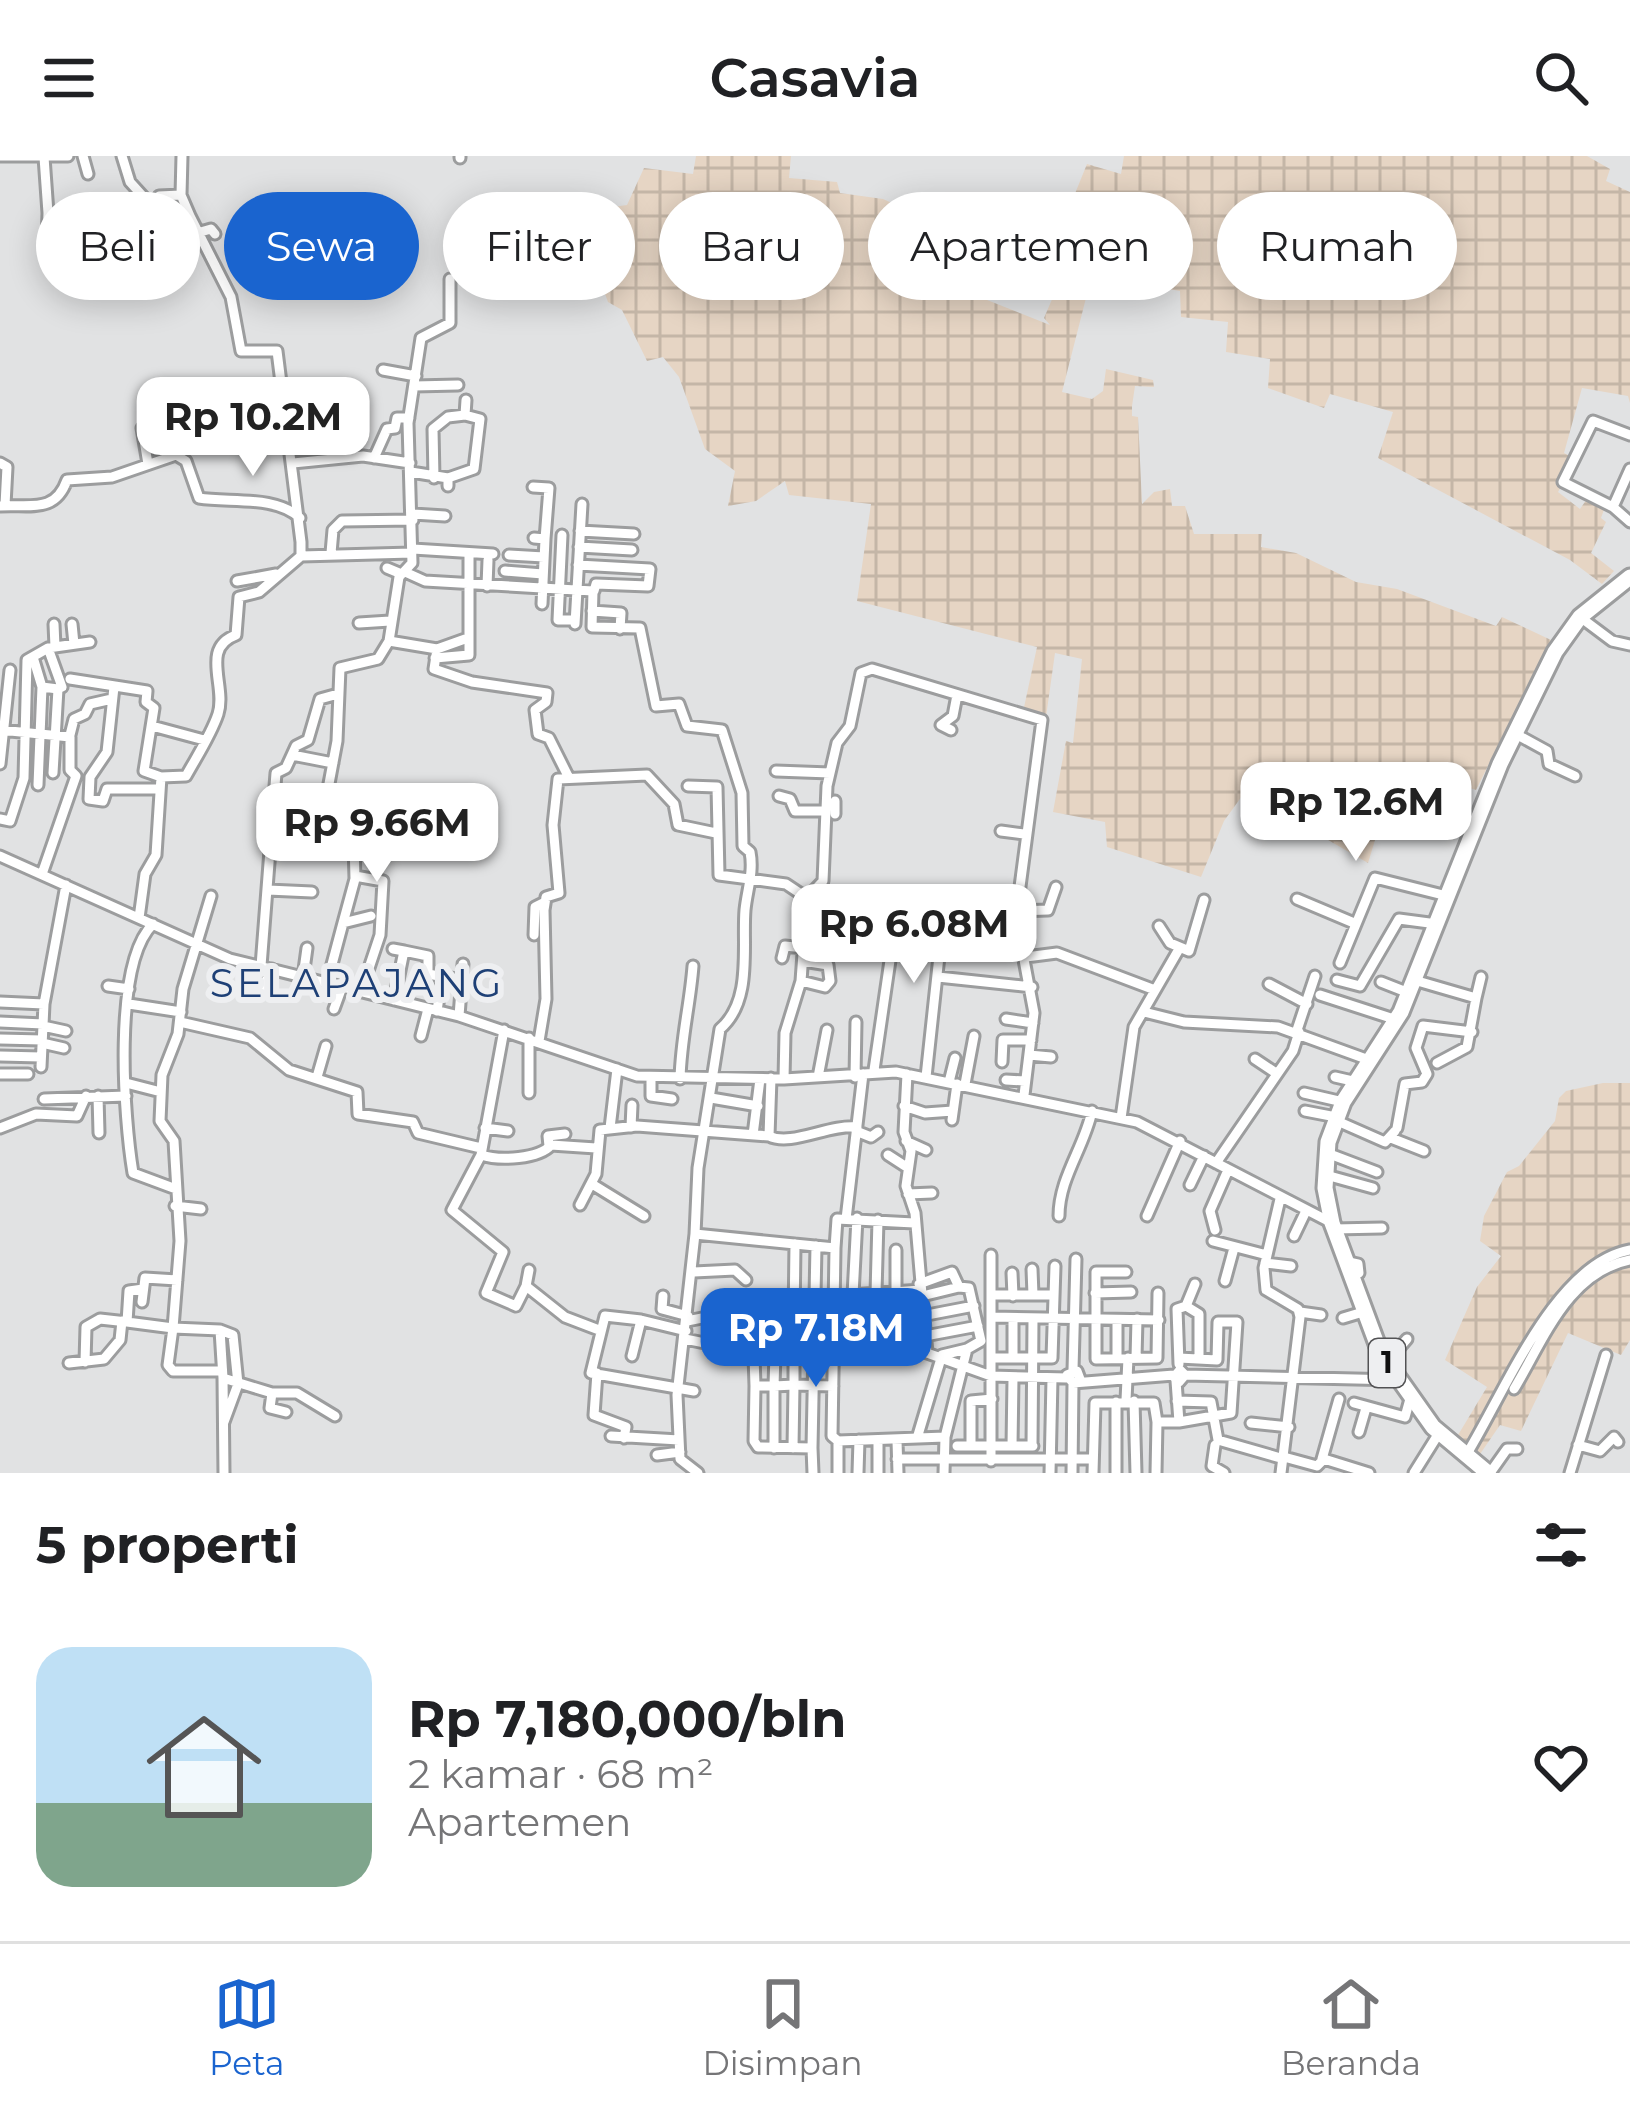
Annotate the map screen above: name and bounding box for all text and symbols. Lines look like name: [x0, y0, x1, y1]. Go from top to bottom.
icon: menu: [36, 45, 102, 111]
text: Casavia: [710, 45, 920, 111]
icon: search: [1528, 45, 1594, 111]
chip: Beli: [36, 192, 200, 300]
chip: Sewa: [224, 192, 419, 300]
chip: Filter: [443, 192, 635, 300]
chip: Baru: [659, 192, 844, 300]
chip: Apartemen: [868, 192, 1193, 300]
chip: Rumah: [1217, 192, 1457, 300]
pin: Rp 10.2M: [129, 377, 377, 479]
text: Rp 10.2M: [164, 392, 342, 440]
pin: Rp 12.6M: [1232, 762, 1480, 864]
text: Rp 12.6M: [1267, 777, 1445, 825]
pin: Rp 9.66M: [253, 783, 501, 885]
text: Rp 9.66M: [283, 798, 471, 846]
pin: Rp 6.08M: [790, 884, 1038, 986]
text: Rp 6.08M: [818, 899, 1010, 947]
district label: SELAPAJANG: [210, 959, 504, 1007]
pin: Rp 7.18M: [692, 1288, 940, 1390]
text: Rp 7.18M: [728, 1303, 904, 1351]
road number: 1: [1369, 1339, 1405, 1387]
icon: filters: [1528, 1512, 1594, 1578]
text: 5 properti: [36, 1514, 299, 1576]
text: Rp 7,180,000/bln: [408, 1688, 846, 1750]
icon: home: [132, 1695, 276, 1839]
icon: heart: [1528, 1734, 1594, 1800]
text: 2 kamar · 68 m²: [408, 1750, 714, 1798]
text: Apartemen: [408, 1798, 631, 1846]
tab: Peta: [209, 1971, 284, 2083]
tab: Disimpan: [702, 1971, 863, 2083]
tab: Beranda: [1281, 1971, 1421, 2083]

